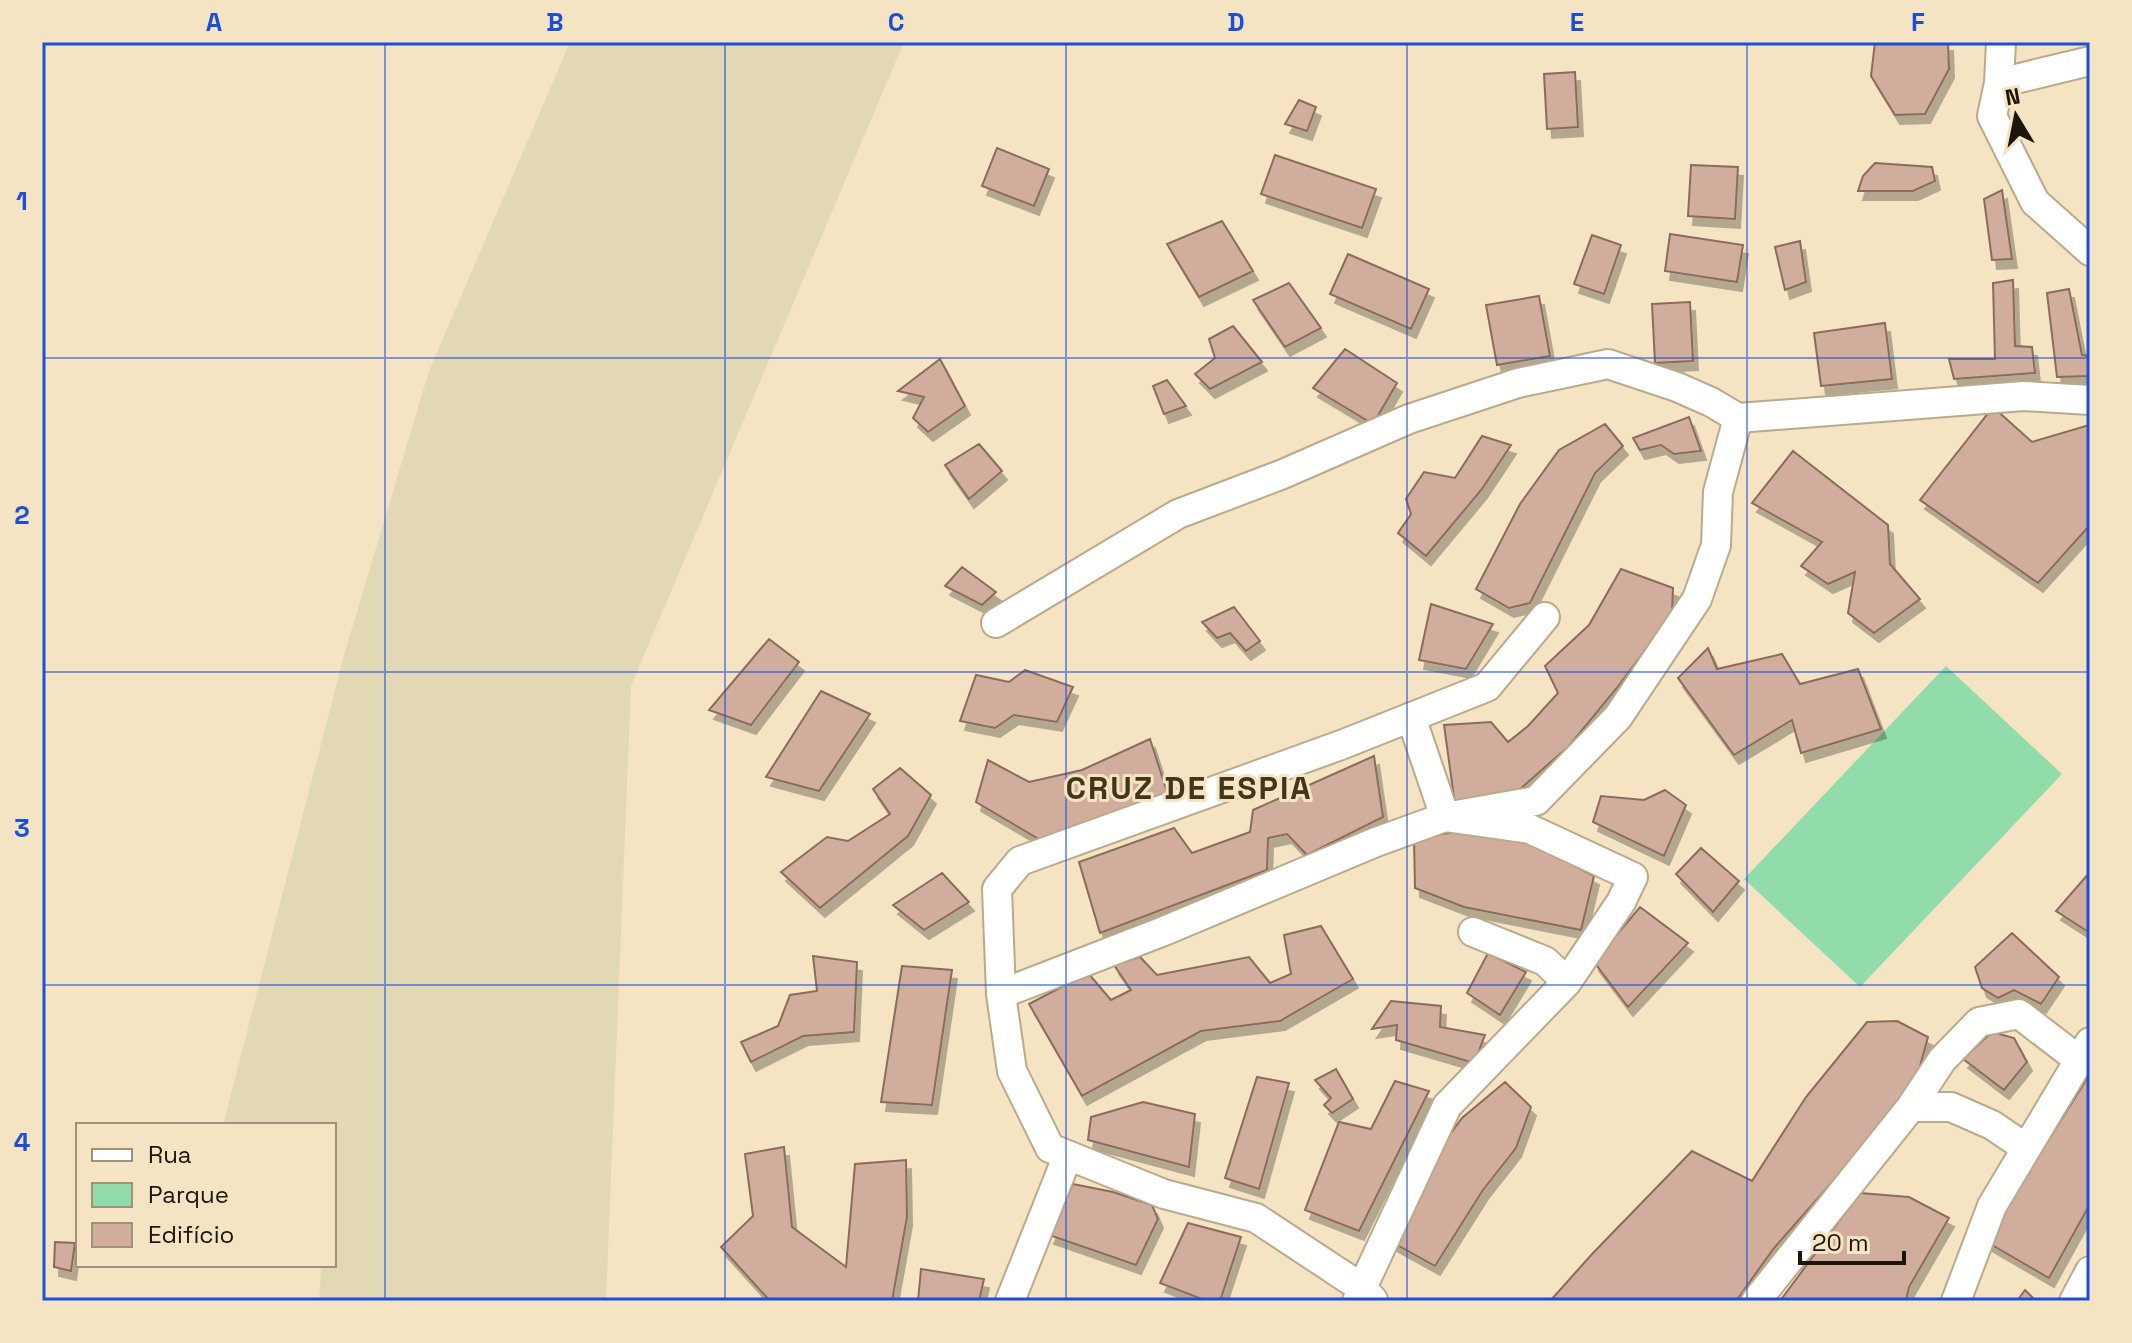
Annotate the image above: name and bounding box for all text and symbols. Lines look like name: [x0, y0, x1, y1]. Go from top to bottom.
text: A: [206, 5, 223, 39]
text: B: [546, 5, 564, 39]
text: C: [888, 5, 904, 39]
text: D: [1227, 5, 1245, 39]
text: E: [1570, 5, 1584, 39]
text: F: [1911, 5, 1925, 39]
north arrow: [1976, 76, 2056, 156]
text: N: [2003, 81, 2022, 111]
text: 1: [16, 184, 28, 218]
text: 2: [14, 498, 30, 532]
district label: CRUZ DE ESPIA: [1065, 768, 1313, 808]
text: 3: [14, 811, 30, 845]
legend: [76, 1123, 336, 1267]
text: 4: [14, 1125, 30, 1159]
text: Rua: [148, 1139, 192, 1170]
text: Parque: [148, 1179, 229, 1210]
scale bar: [1800, 1215, 1904, 1265]
text: Edifício: [148, 1219, 234, 1250]
text: 20 m: [1812, 1227, 1869, 1258]

